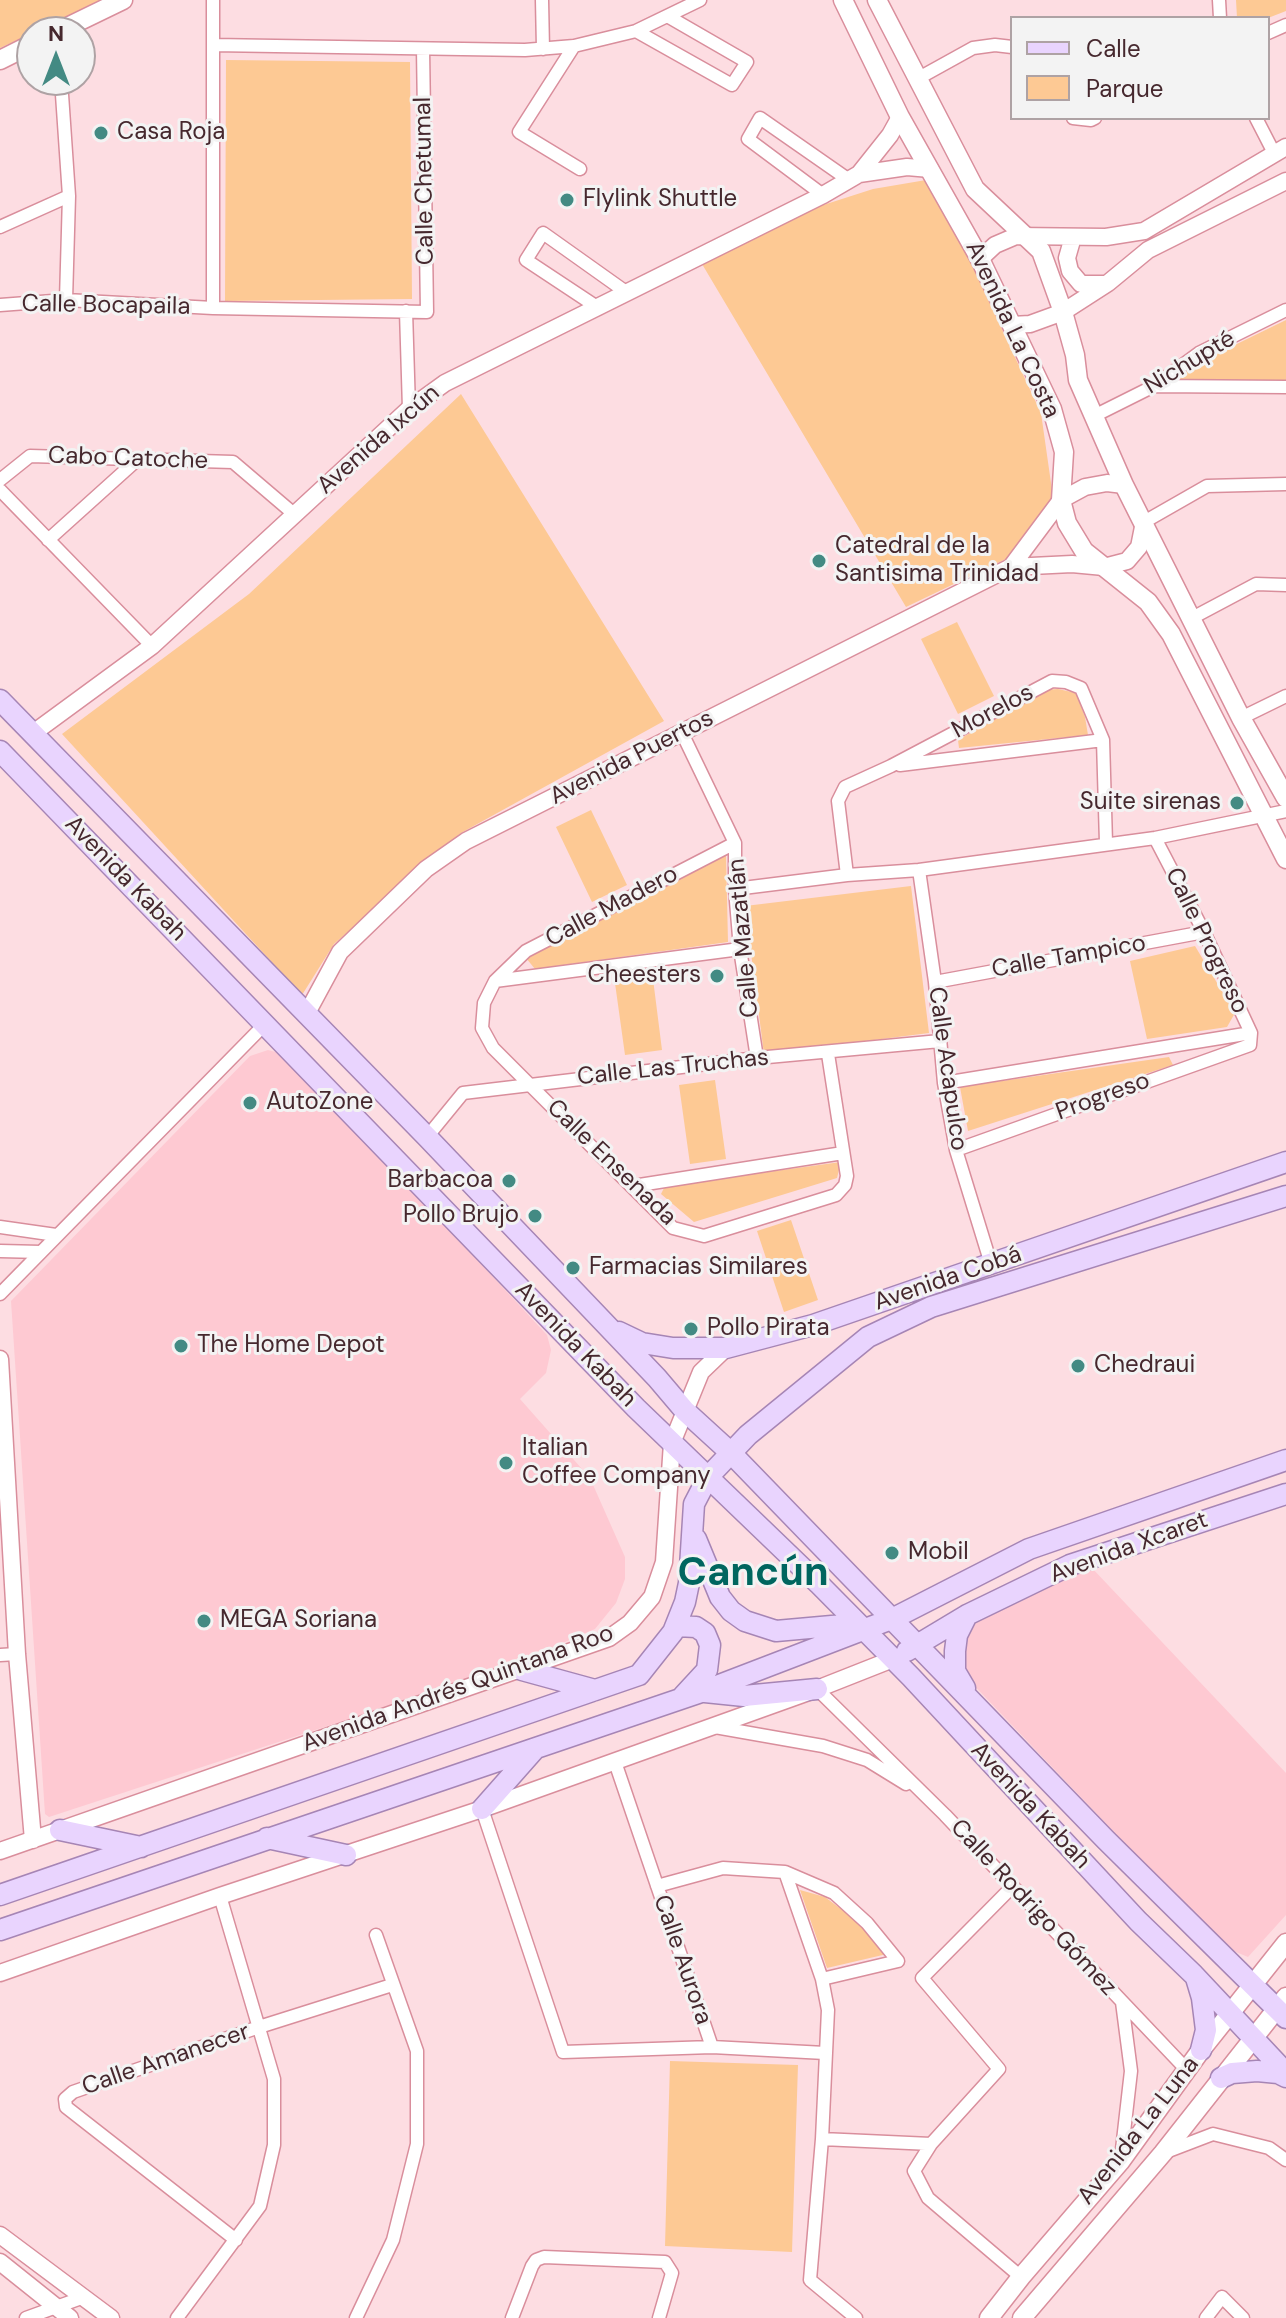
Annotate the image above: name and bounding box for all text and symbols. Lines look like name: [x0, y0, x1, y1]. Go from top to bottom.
north arrow: [16, 16, 96, 96]
legend: [1010, 16, 1270, 120]
text: N: [48, 19, 64, 48]
text: Calle: [1086, 33, 1141, 64]
text: Parque: [1086, 73, 1163, 104]
street label: Calle Chetumal: [409, 97, 441, 265]
place label: Casa Roja: [117, 119, 225, 147]
marker: Casa Roja: [92, 124, 110, 142]
place label: Flylink Shuttle: [583, 186, 737, 214]
marker: Flylink Shuttle: [558, 191, 576, 209]
street label: Avenida La Costa: [958, 237, 1066, 423]
street label: Calle Bocapaila: [21, 290, 191, 322]
street label: Nichupté: [1139, 325, 1241, 401]
street label: Avenida Ixcún: [312, 379, 446, 501]
street label: Cabo Catoche: [47, 442, 209, 476]
place label: Catedral de la Santisima Trinidad: [835, 533, 1039, 589]
marker: Catedral de la Santisima Trinidad: [810, 552, 828, 570]
street label: Morelos: [947, 679, 1039, 745]
street label: Avenida Puertos: [545, 704, 719, 812]
place label: Suite sirenas: [1080, 789, 1221, 817]
marker: Suite sirenas: [1228, 794, 1246, 812]
street label: Avenida Kabah: [58, 810, 192, 948]
street label: Calle Mazatlán: [723, 857, 765, 1019]
street label: Calle Madero: [541, 860, 683, 954]
street label: Calle Progreso: [1158, 863, 1254, 1019]
street label: Calle Tampico: [990, 929, 1148, 985]
place label: Cheesters: [588, 962, 701, 990]
marker: Cheesters: [708, 967, 726, 985]
street label: Calle Acapulco: [921, 985, 973, 1153]
street label: Calle Las Truchas: [576, 1044, 770, 1092]
street label: Progreso: [1052, 1067, 1154, 1127]
place label: AutoZone: [266, 1089, 373, 1117]
marker: AutoZone: [241, 1094, 259, 1112]
street label: Calle Ensenada: [540, 1094, 682, 1232]
place label: Barbacoa: [387, 1167, 493, 1195]
marker: Barbacoa: [500, 1172, 518, 1190]
place label: Pollo Brujo: [403, 1202, 519, 1230]
marker: Pollo Brujo: [526, 1207, 544, 1225]
street label: Avenida Cobá: [871, 1240, 1025, 1318]
place label: Farmacias Similares: [589, 1254, 808, 1282]
marker: Farmacias Similares: [564, 1259, 582, 1277]
street label: Avenida Kabah: [508, 1276, 642, 1414]
place label: Pollo Pirata: [707, 1315, 830, 1343]
marker: Pollo Pirata: [682, 1320, 700, 1338]
place label: The Home Depot: [197, 1332, 385, 1360]
marker: The Home Depot: [172, 1337, 190, 1355]
place label: Chedraui: [1094, 1352, 1195, 1380]
marker: Chedraui: [1069, 1357, 1087, 1375]
place label: Italian Coffee Company: [522, 1435, 711, 1491]
marker: Italian Coffee Company: [497, 1454, 515, 1472]
street label: Avenida Xcaret: [1046, 1506, 1212, 1590]
place label: Mobil: [908, 1539, 969, 1567]
marker: Mobil: [883, 1544, 901, 1562]
district label: Cancún: [677, 1551, 829, 1599]
place label: MEGA Soriana: [220, 1607, 377, 1635]
marker: MEGA Soriana: [195, 1612, 213, 1630]
street label: Avenida Andrés Quintana Roo: [298, 1619, 618, 1759]
street label: Avenida Kabah: [964, 1737, 1096, 1875]
street label: Calle Rodrigo Gómez: [944, 1814, 1122, 2002]
street label: Calle Aurora: [646, 1891, 718, 2029]
street label: Calle Amanecer: [79, 2018, 253, 2102]
street label: Avenida La Luna: [1072, 2051, 1206, 2211]

